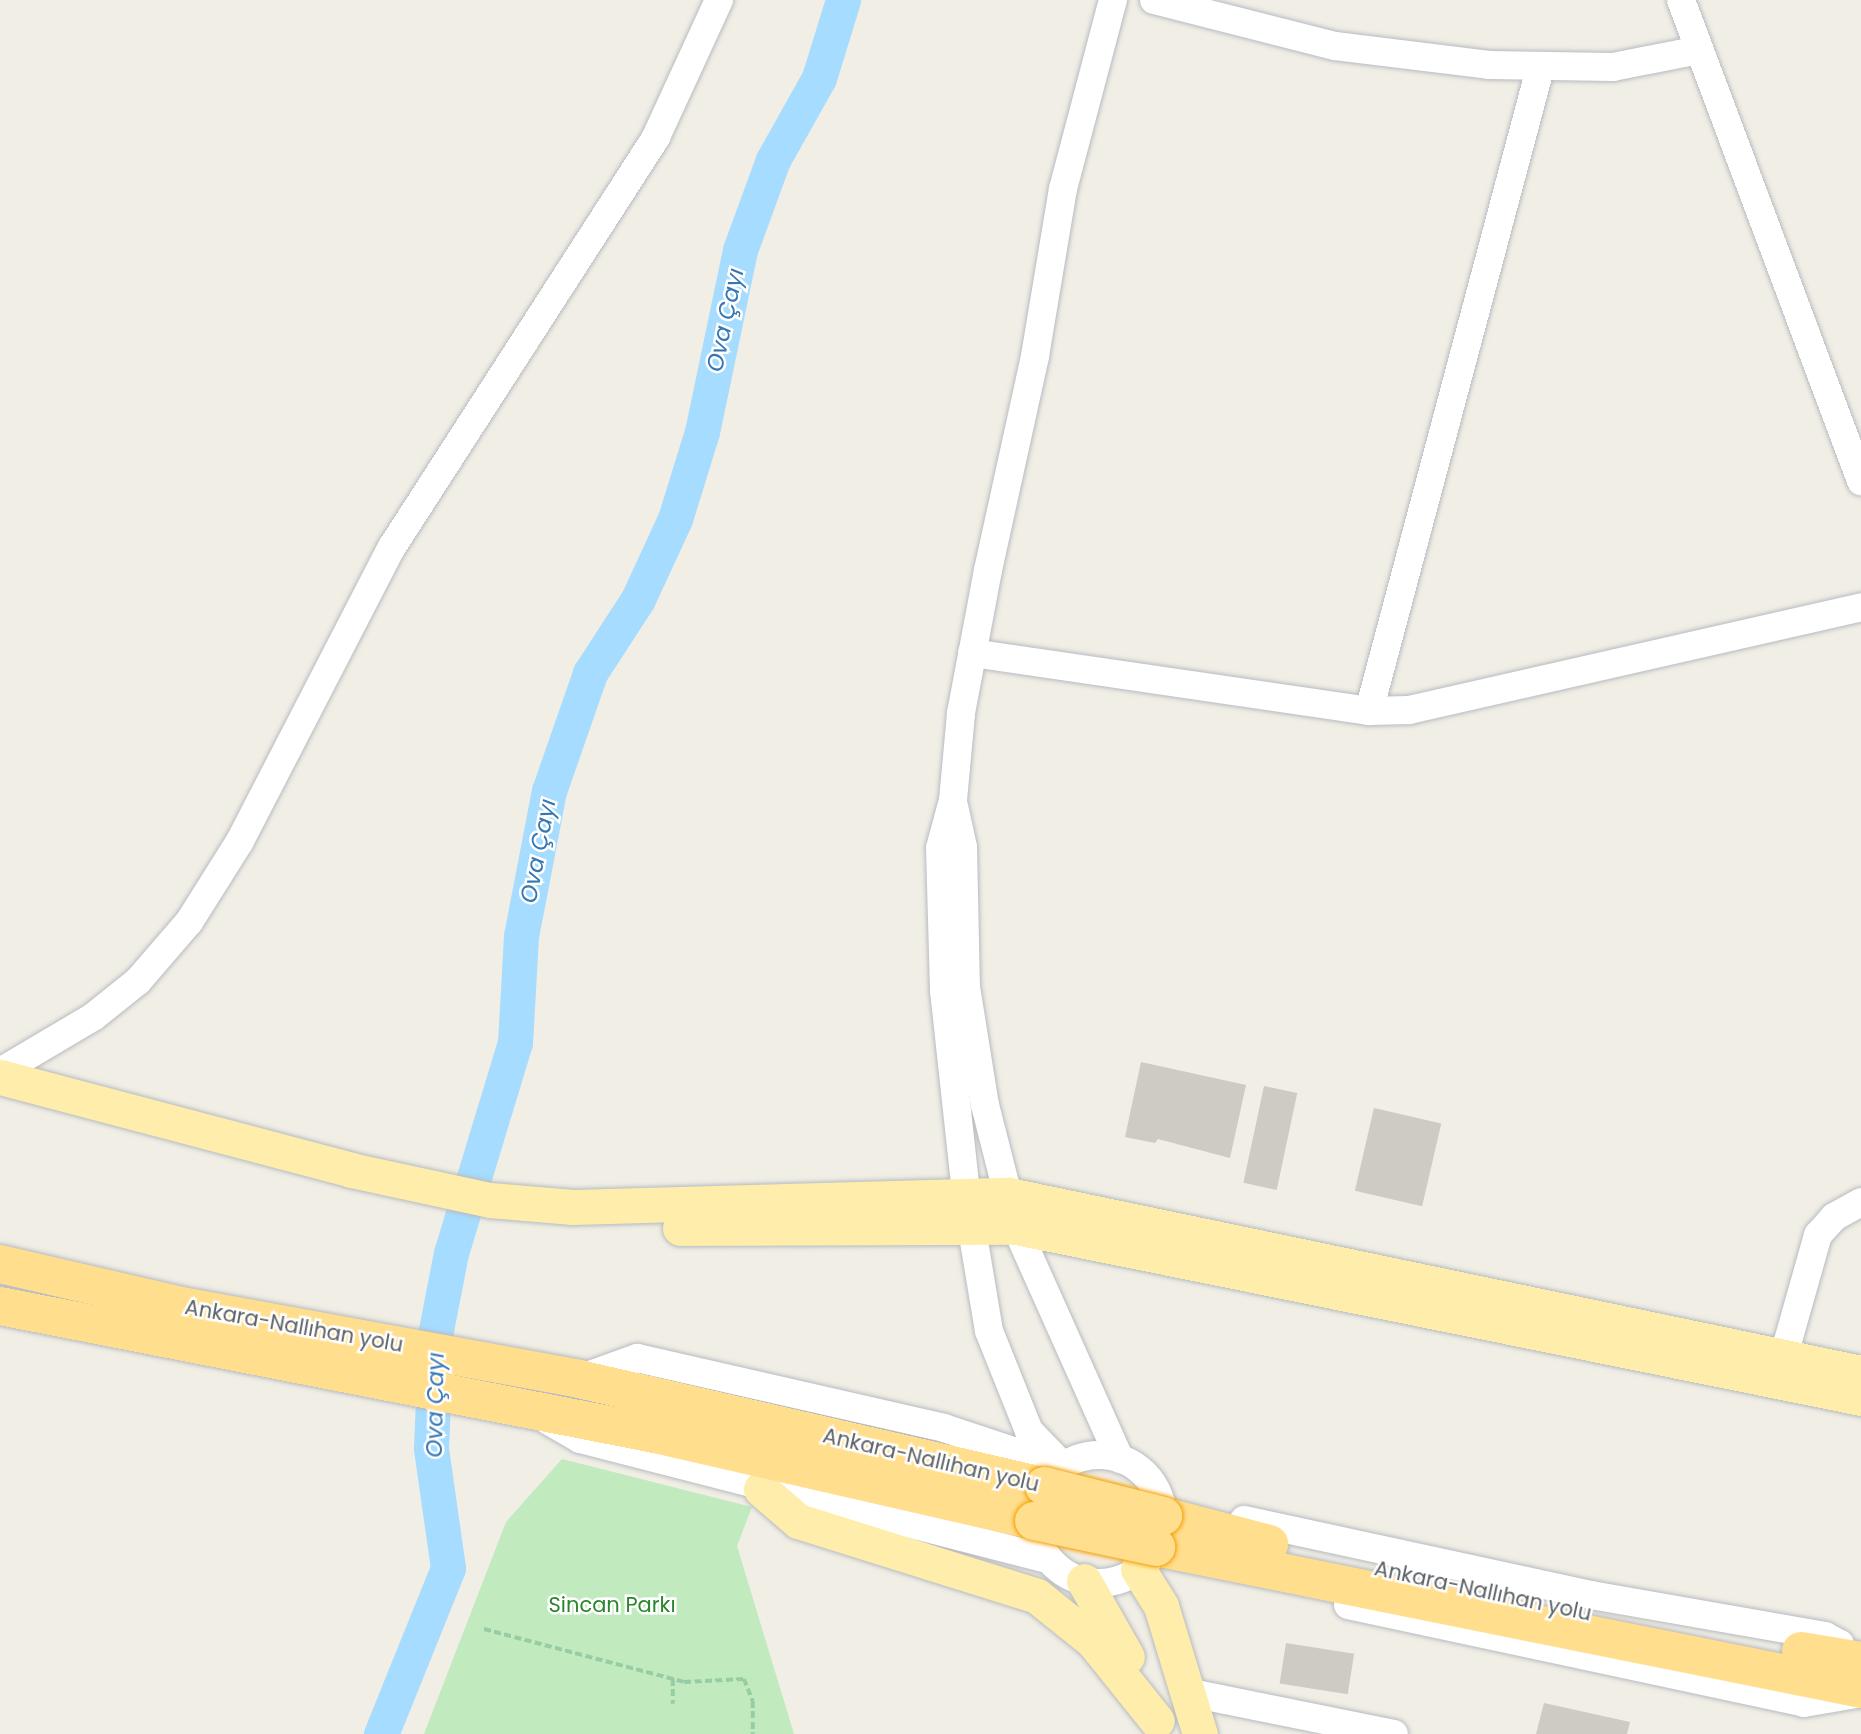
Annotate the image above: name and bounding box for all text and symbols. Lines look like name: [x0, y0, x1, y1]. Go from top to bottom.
water label: Ova Çayı: [701, 266, 749, 374]
water label: Ova Çayı: [514, 797, 562, 905]
street label: Ankara-Nallıhan yolu: [183, 1294, 405, 1358]
water label: Ova Çayı: [420, 1352, 450, 1458]
street label: Ankara-Nallıhan yolu: [820, 1423, 1042, 1497]
street label: Ankara-Nallıhan yolu: [1372, 1556, 1594, 1626]
park label: Sincan Parkı: [548, 1592, 676, 1618]

